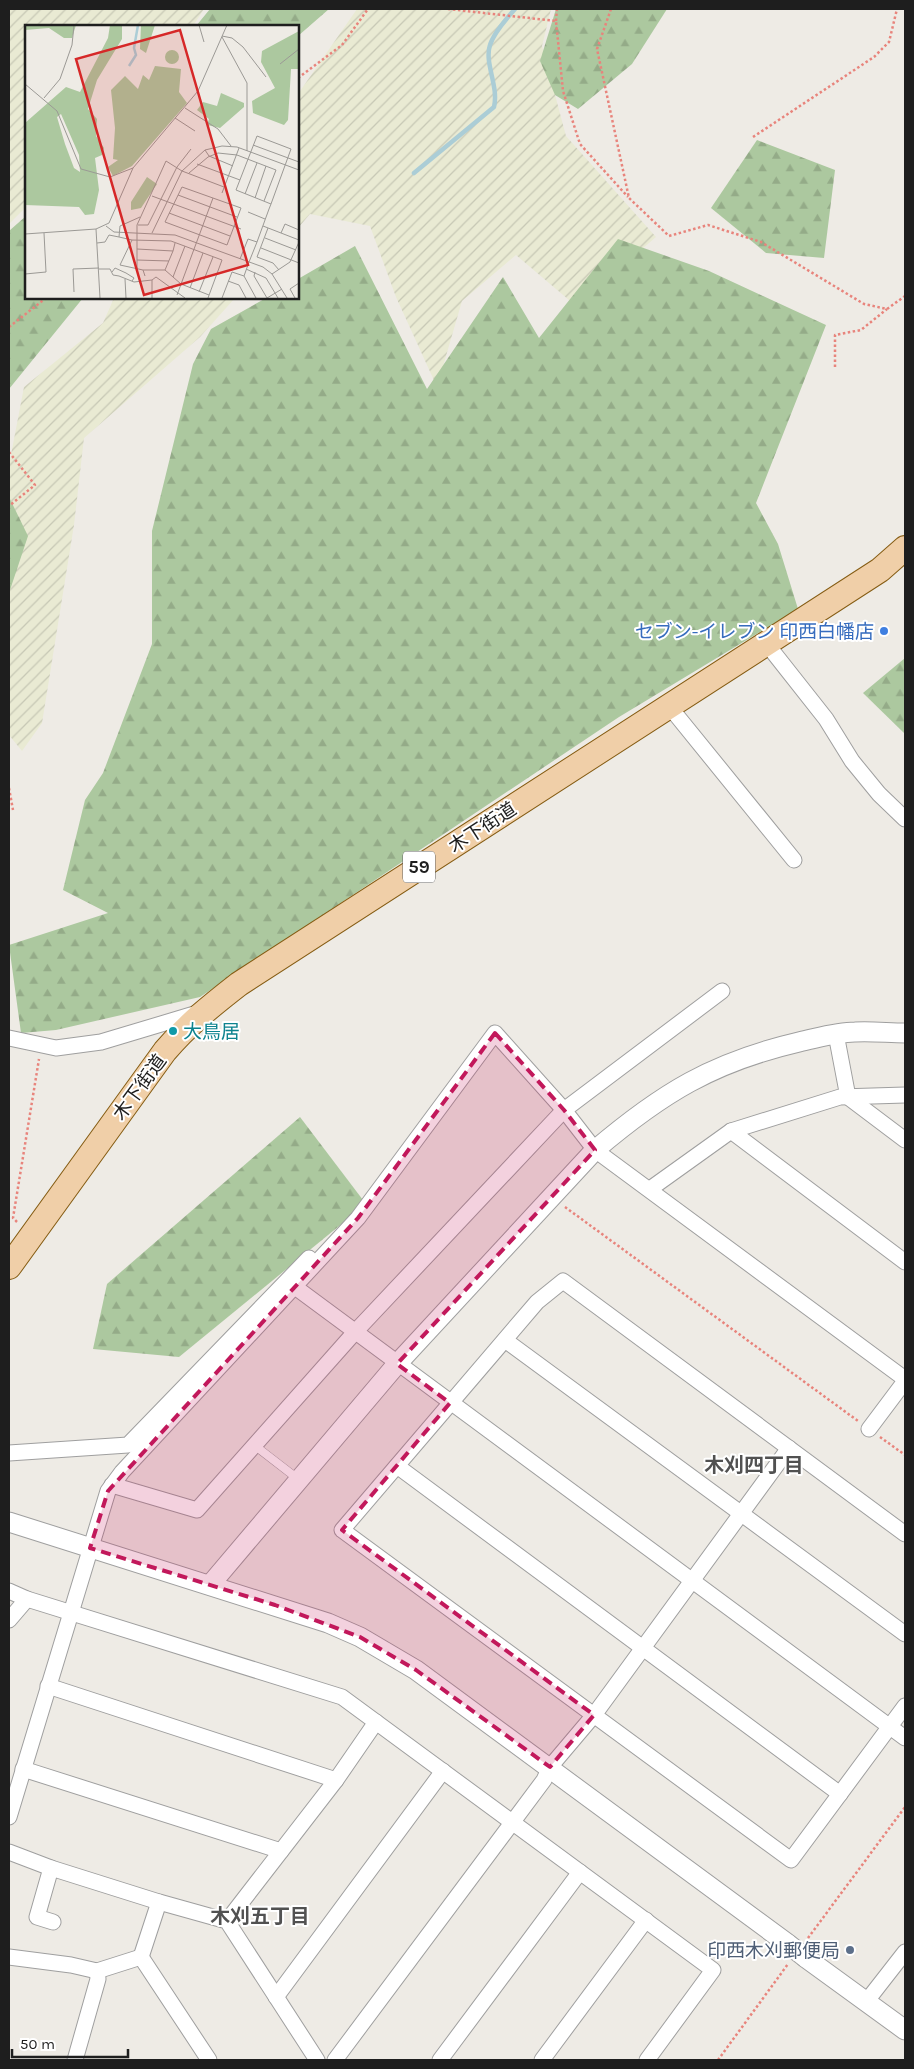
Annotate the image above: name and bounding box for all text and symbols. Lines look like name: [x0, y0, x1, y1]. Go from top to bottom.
inset map: [25, 25, 299, 299]
place label: セブン-イレブン 印西白幡店: [635, 621, 874, 643]
marker: セブン-イレブン 印西白幡店: [878, 625, 890, 637]
street label: 木下街道: [445, 798, 520, 858]
road number: 59: [403, 852, 435, 882]
place label: 大鳥居: [183, 1021, 240, 1043]
marker: 大鳥居: [167, 1025, 179, 1037]
street label: 木下街道: [109, 1050, 171, 1125]
district label: 木刈四丁目: [704, 1454, 804, 1477]
district label: 木刈五丁目: [210, 1905, 310, 1928]
place label: 印西木刈郵便局: [707, 1940, 840, 1962]
marker: 印西木刈郵便局: [844, 1944, 856, 1956]
scale bar: [12, 2026, 129, 2058]
text: 50 m: [20, 2035, 55, 2053]

